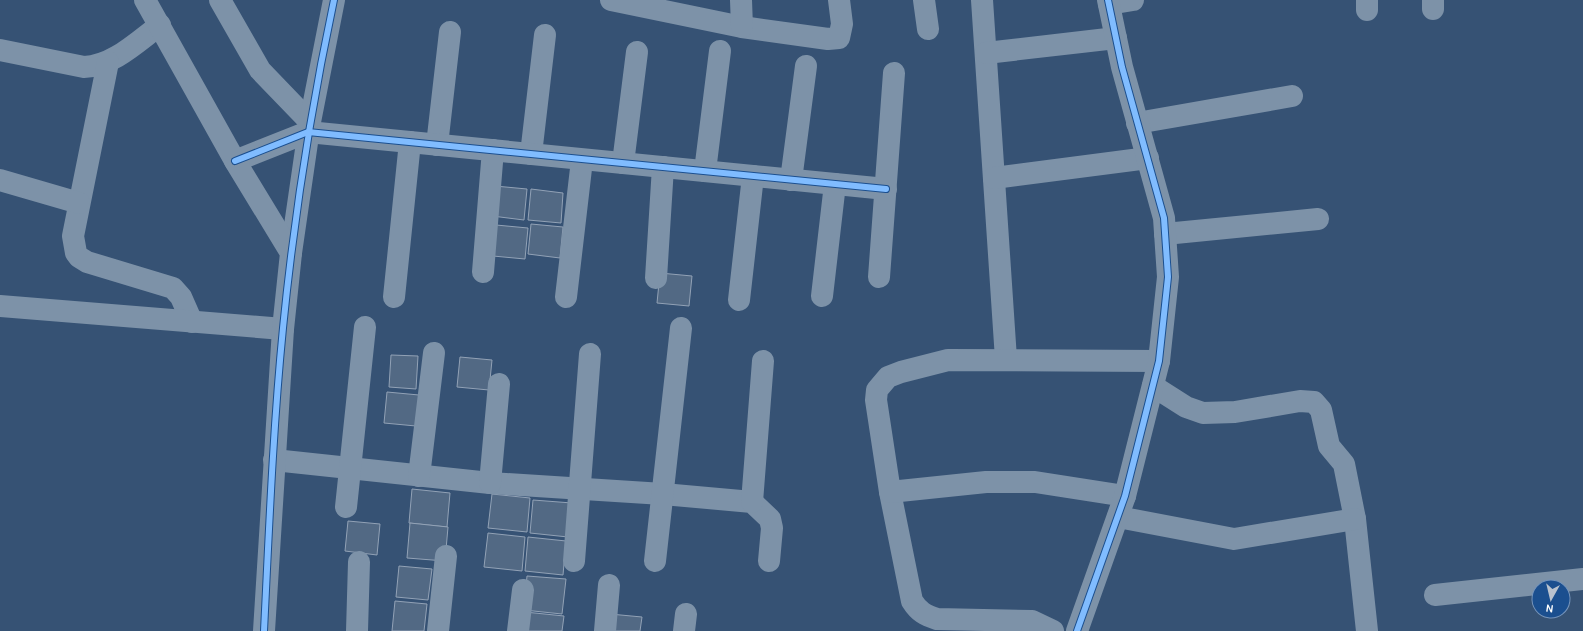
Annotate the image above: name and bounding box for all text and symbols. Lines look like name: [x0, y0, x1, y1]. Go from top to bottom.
north arrow: [1531, 579, 1571, 619]
text: N: [1545, 601, 1554, 615]

